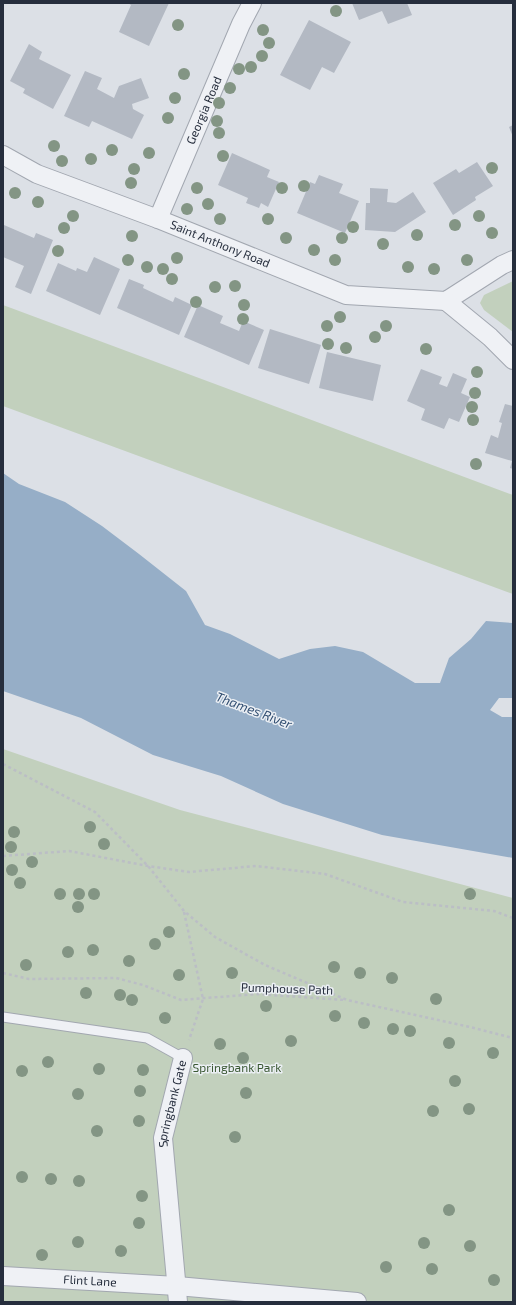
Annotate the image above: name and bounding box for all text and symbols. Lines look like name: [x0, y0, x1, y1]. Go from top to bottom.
street label: Georgia Road: [183, 74, 224, 146]
street label: Saint Anthony Road: [168, 217, 272, 270]
water label: Thames River: [214, 688, 295, 732]
street label: Pumphouse Path: [241, 979, 333, 997]
street label: Springbank Gate: [155, 1058, 188, 1148]
park label: Springbank Park: [193, 1060, 281, 1074]
street label: Flint Lane: [63, 1271, 117, 1289]

